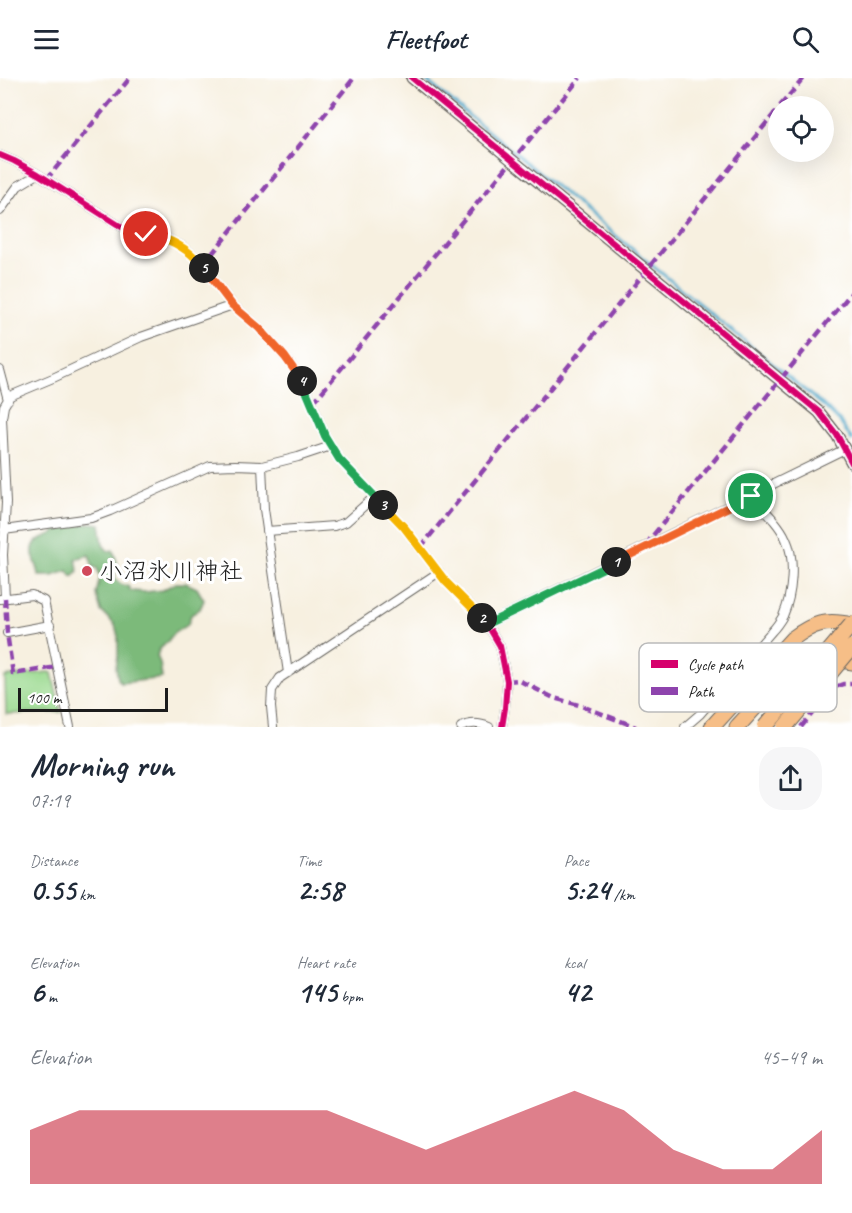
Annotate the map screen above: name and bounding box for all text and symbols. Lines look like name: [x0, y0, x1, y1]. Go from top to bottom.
text: Fleetfoot: [385, 22, 467, 56]
icon: menu: [30, 23, 63, 56]
icon: search: [789, 23, 822, 56]
map controls: [768, 96, 834, 162]
button: locate: [768, 96, 834, 162]
pin: [120, 208, 171, 259]
icon: check: [129, 217, 162, 250]
pin: 5: [189, 253, 219, 283]
text: 5: [201, 258, 207, 278]
pin: 4: [287, 366, 317, 396]
text: 4: [298, 371, 306, 391]
pin: [725, 470, 776, 521]
icon: arrive: [734, 479, 767, 512]
pin: 3: [368, 490, 398, 520]
text: 3: [379, 495, 387, 515]
pin: 1: [601, 547, 631, 577]
text: 1: [612, 552, 620, 572]
place label: 小沼氷川神社: [99, 556, 243, 586]
marker: 小沼氷川神社: [80, 564, 94, 578]
pin: 2: [467, 603, 497, 633]
text: 2: [478, 608, 486, 628]
legend: [639, 643, 837, 712]
text: Cycle path: [688, 655, 744, 675]
text: Path: [688, 682, 715, 702]
scale bar: [18, 685, 168, 712]
text: 100 m: [27, 688, 61, 708]
text: Morning run: [30, 744, 174, 786]
button: share: [759, 747, 822, 810]
text: 07:19: [30, 788, 70, 813]
text: Distance: [30, 851, 78, 871]
text: Time: [297, 851, 321, 871]
text: Pace: [564, 851, 589, 871]
text: 0.55: [30, 871, 75, 909]
text: 2:58: [297, 871, 343, 909]
text: 5:24: [564, 871, 610, 909]
text: km: [75, 885, 95, 905]
text: /km: [610, 885, 635, 905]
text: Elevation: [30, 953, 79, 973]
text: Heart rate: [297, 953, 355, 973]
text: kcal: [564, 953, 585, 973]
text: 6: [30, 973, 44, 1011]
text: 145: [297, 973, 337, 1011]
text: 42: [564, 973, 591, 1011]
text: m: [44, 987, 57, 1007]
text: bpm: [337, 987, 363, 1007]
text: Elevation: [30, 1045, 92, 1070]
text: 45–49 m: [761, 1045, 822, 1070]

